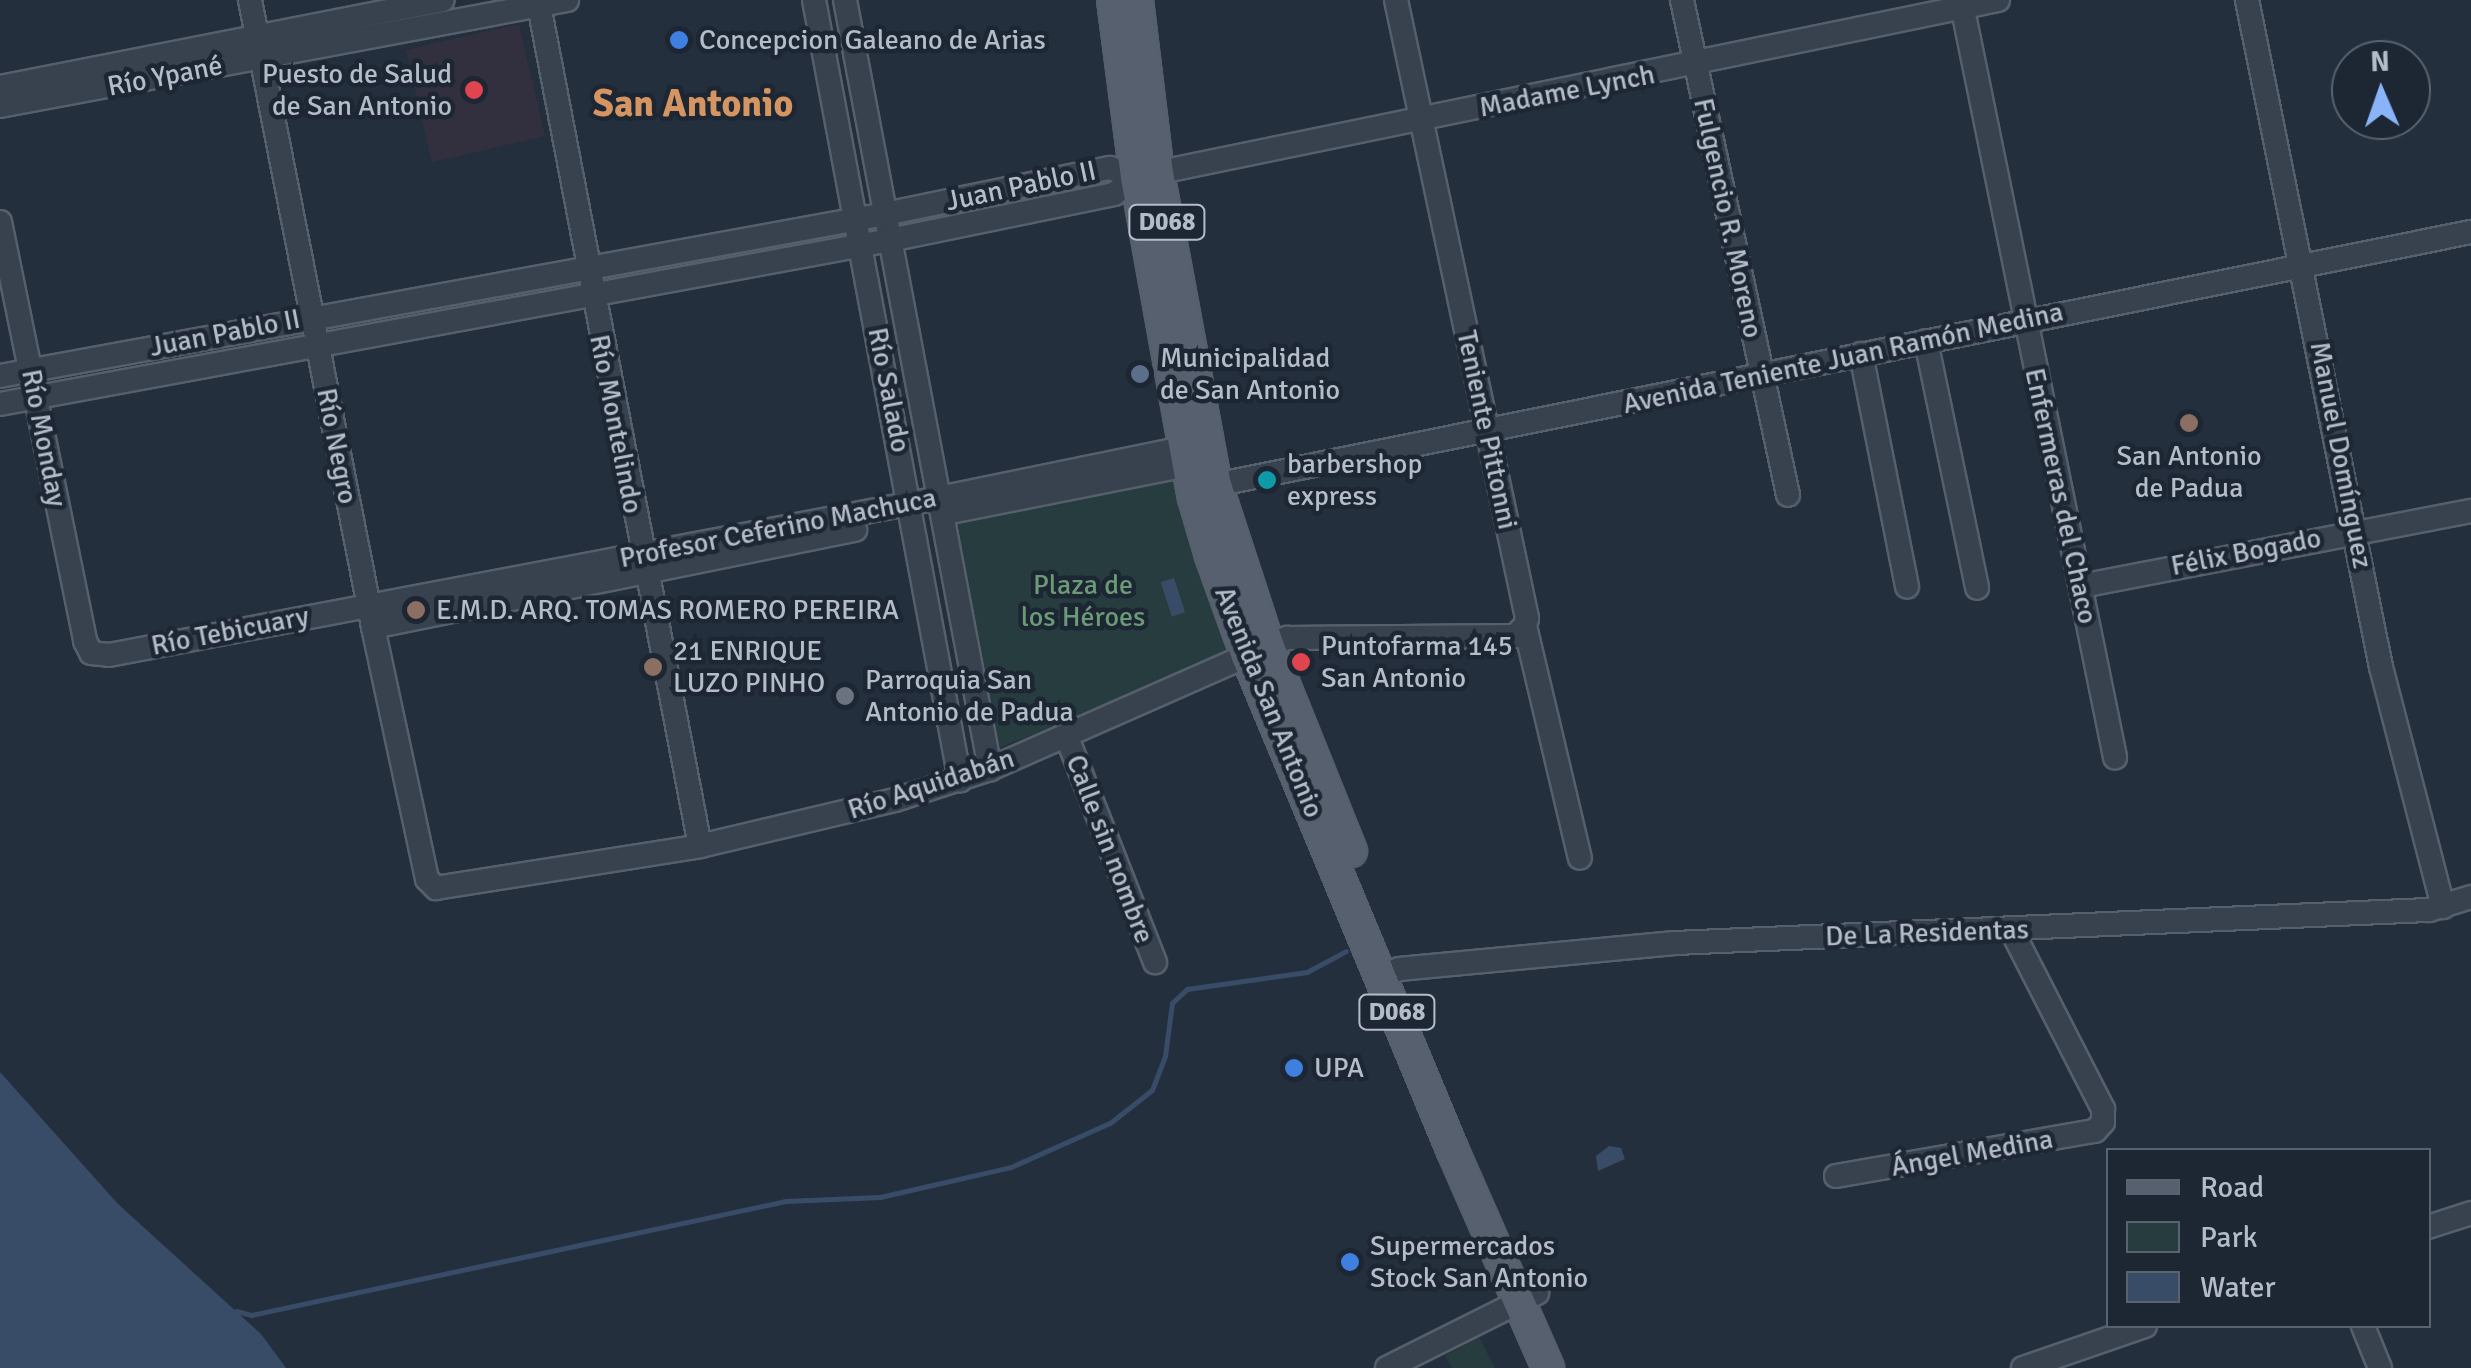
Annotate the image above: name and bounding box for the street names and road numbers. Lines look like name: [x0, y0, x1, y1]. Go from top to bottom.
street label: Río Ypané: [105, 48, 225, 104]
street label: Madame Lynch: [1476, 57, 1658, 125]
street label: Fulgencio R. Moreno: [1686, 95, 1770, 341]
street label: Juan Pablo II: [943, 154, 1099, 218]
road number: D068: [1127, 202, 1207, 242]
street label: Avenida Teniente Juan Ramón Medina: [1620, 295, 2066, 421]
street label: Juan Pablo II: [147, 302, 303, 364]
street label: Río Salado: [860, 325, 918, 455]
street label: Teniente Pittonni: [1449, 327, 1525, 533]
street label: Río Montelindo: [582, 332, 650, 516]
street label: Manuel Domínguez: [2303, 339, 2379, 571]
street label: Enfermeras del Chaco: [2017, 365, 2105, 627]
street label: Río Monday: [14, 366, 74, 510]
street label: Río Negro: [309, 385, 365, 507]
street label: Profesor Ceferino Machuca: [617, 481, 939, 575]
street label: Félix Bogado: [2168, 521, 2324, 583]
street label: Avenida San Antonio: [1207, 582, 1331, 822]
street label: Río Tebicuary: [148, 599, 312, 663]
street label: Río Aquidabán: [844, 741, 1018, 827]
street label: Calle sin nombre: [1059, 750, 1161, 948]
street label: De La Residentas: [1825, 913, 2029, 953]
road number: D068: [1357, 992, 1437, 1032]
street label: Ángel Medina: [1888, 1122, 2056, 1184]

